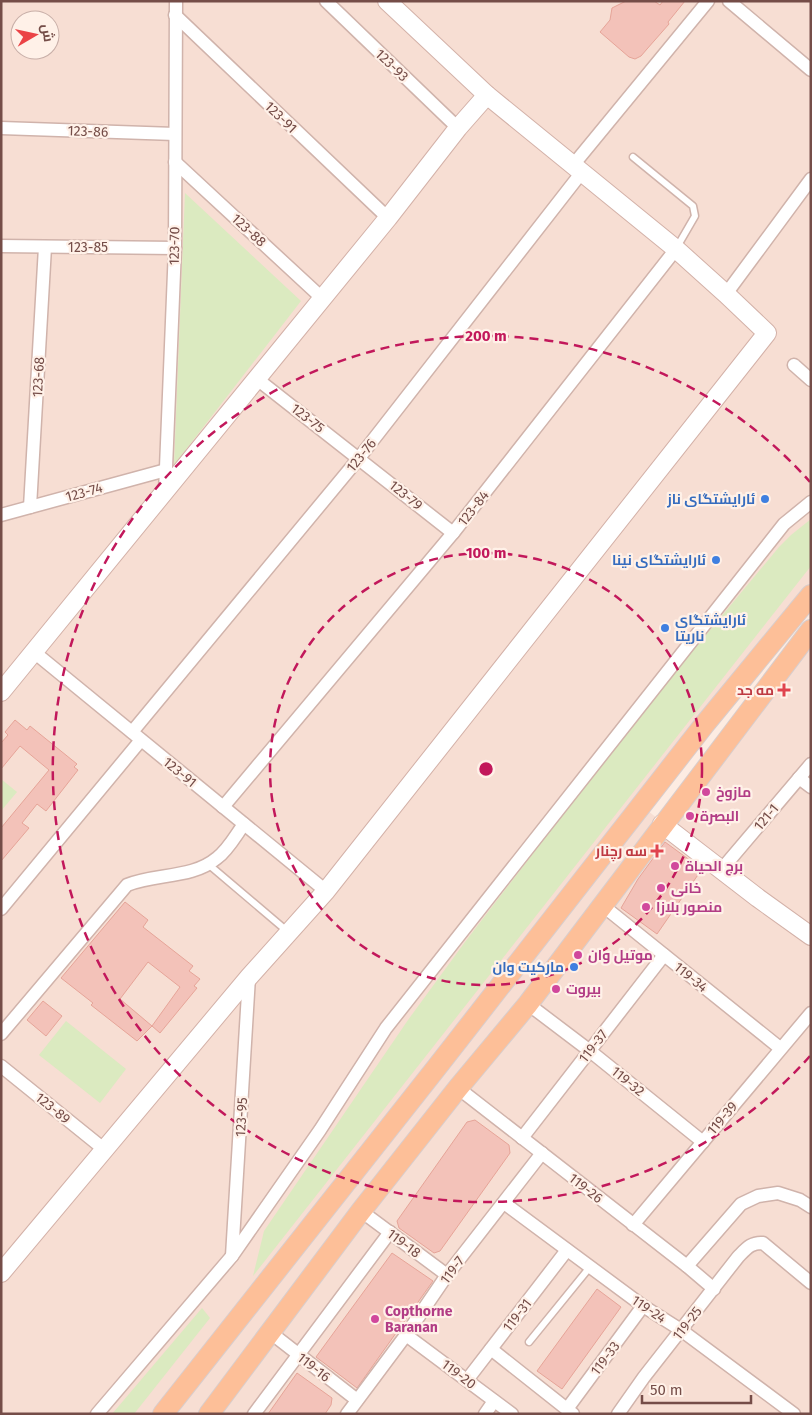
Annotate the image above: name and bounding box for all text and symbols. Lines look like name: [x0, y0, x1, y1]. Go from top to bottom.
north arrow: [10, 10, 60, 60]
text: ش: [38, 23, 57, 43]
street label: 123-93: [372, 46, 412, 85]
street label: 123-91: [261, 98, 300, 137]
street label: 123-86: [67, 122, 109, 141]
street label: 123-88: [228, 210, 270, 251]
street label: 123-70: [166, 226, 183, 265]
street label: 123-85: [68, 239, 108, 256]
text: 200 m: [465, 327, 507, 345]
street label: 123-68: [29, 356, 48, 398]
street label: 123-75: [288, 400, 328, 437]
street label: 123-76: [343, 435, 380, 475]
street label: 123-79: [386, 477, 426, 514]
street label: 123-74: [64, 479, 105, 506]
street label: 123-84: [454, 487, 493, 530]
place label: ئارایشتگای ناز: [666, 491, 756, 508]
marker: ئارایشتگای ناز: [759, 493, 771, 505]
text: 100 m: [466, 544, 506, 562]
place label: ئارایشتگای نینا: [612, 552, 707, 569]
marker: ئارایشتگای نینا: [710, 554, 722, 566]
place label: ئارایشتگای ناریتا: [675, 612, 746, 645]
marker: ئارایشتگای ناریتا: [659, 622, 671, 634]
place label: مه جد: [737, 682, 774, 699]
marker: مه جد: [778, 684, 790, 696]
street label: 123-91: [159, 754, 200, 791]
centre of rings: [477, 760, 495, 778]
place label: مازوخ: [716, 784, 751, 802]
marker: مازوخ: [700, 786, 712, 798]
street label: 121-1: [750, 801, 782, 834]
place label: البصرة: [700, 808, 739, 825]
marker: البصرة: [684, 810, 696, 822]
place label: سه رچنار: [595, 843, 647, 862]
marker: سه رچنار: [651, 845, 663, 857]
place label: برج الحياة: [685, 858, 743, 876]
marker: برج الحياة: [669, 860, 681, 872]
place label: خانی: [671, 880, 701, 897]
marker: خانی: [655, 882, 667, 894]
place label: منصور بلازا: [656, 899, 722, 916]
marker: منصور بلازا: [640, 901, 652, 913]
place label: موتيل وان: [588, 947, 653, 964]
marker: موتيل وان: [572, 949, 584, 961]
place label: ماركيت وان: [492, 959, 564, 976]
street label: 119-34: [670, 959, 711, 996]
marker: ماركيت وان: [568, 961, 580, 973]
place label: بیروت: [566, 981, 601, 998]
marker: بیروت: [550, 983, 562, 995]
street label: 119-37: [575, 1026, 612, 1066]
street label: 119-32: [608, 1063, 648, 1100]
street label: 123-89: [32, 1089, 74, 1128]
street label: 123-95: [232, 1097, 251, 1137]
street label: 119-39: [704, 1098, 741, 1138]
street label: 119-26: [565, 1170, 606, 1207]
street label: 119-18: [384, 1225, 424, 1262]
street label: 119-7: [436, 1253, 468, 1288]
street label: 119-24: [628, 1292, 670, 1327]
street label: 119-31: [499, 1296, 535, 1335]
place label: Copthorne Baranan: [385, 1303, 453, 1336]
street label: 119-25: [669, 1303, 706, 1344]
marker: Copthorne Baranan: [369, 1313, 381, 1325]
street label: 119-33: [587, 1338, 624, 1379]
street label: 119-16: [294, 1349, 334, 1386]
street label: 119-20: [438, 1356, 479, 1393]
scale bar: [642, 1372, 751, 1404]
text: 50 m: [650, 1381, 683, 1399]

